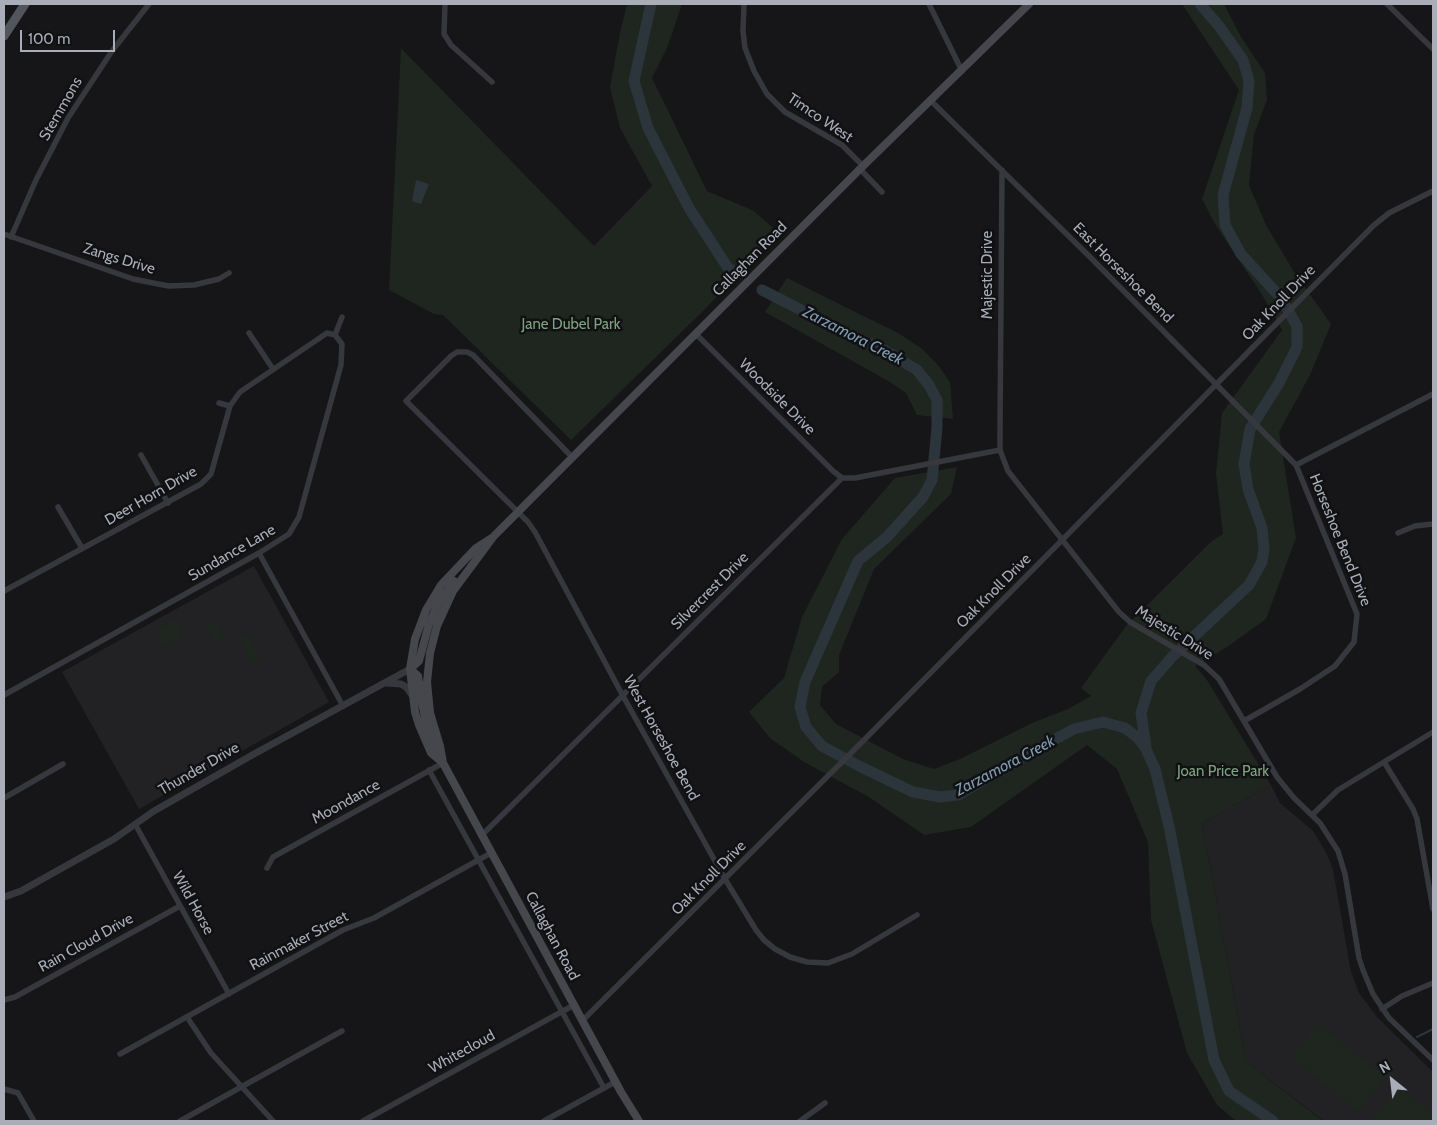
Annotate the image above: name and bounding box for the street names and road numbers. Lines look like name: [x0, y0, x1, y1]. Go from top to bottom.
street label: Stemmons: [36, 74, 86, 144]
street label: Timco West: [784, 90, 856, 146]
street label: Callaghan Road: [709, 218, 791, 300]
street label: East Horseshoe Bend: [1069, 219, 1177, 327]
street label: Majestic Drive: [979, 231, 997, 319]
street label: Zangs Drive: [81, 240, 157, 278]
street label: Oak Knoll Drive: [1239, 262, 1319, 344]
street label: Woodside Drive: [735, 355, 819, 439]
street label: Deer Horn Drive: [102, 462, 200, 530]
street label: Horseshoe Bend Drive: [1305, 471, 1375, 609]
street label: Sundance Lane: [185, 521, 279, 585]
street label: Silvercrest Drive: [668, 549, 752, 633]
street label: Oak Knoll Drive: [953, 550, 1035, 632]
street label: Majestic Drive: [1132, 602, 1216, 664]
street label: West Horseshoe Bend: [619, 672, 703, 804]
street label: Thunder Drive: [156, 739, 242, 799]
street label: Moondance: [309, 776, 383, 828]
street label: Oak Knoll Drive: [668, 837, 750, 919]
street label: Wild Horse: [168, 868, 218, 938]
street label: Callaghan Road: [521, 889, 583, 983]
street label: Rainmaker Street: [247, 908, 351, 974]
street label: Rain Cloud Drive: [36, 910, 136, 976]
street label: Whitecloud: [426, 1026, 498, 1078]

